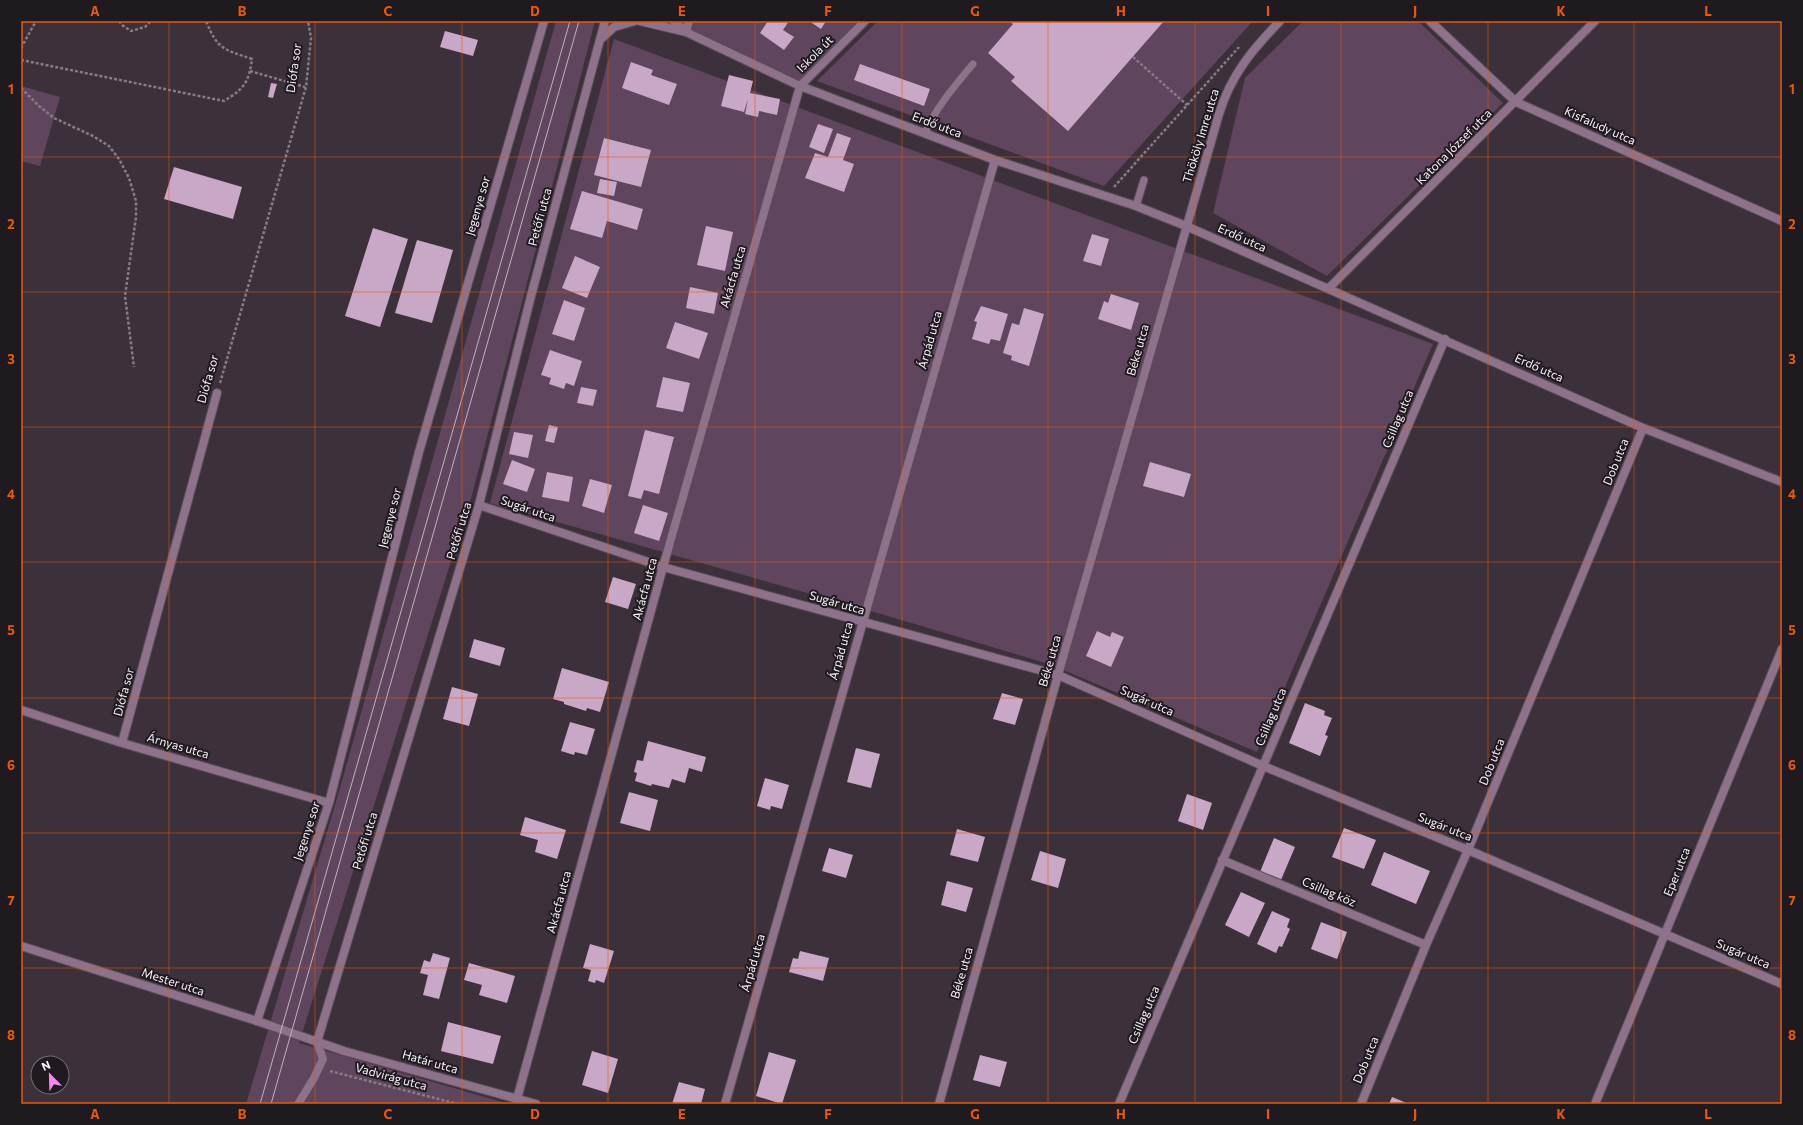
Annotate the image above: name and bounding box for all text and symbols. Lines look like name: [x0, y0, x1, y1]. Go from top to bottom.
text: A: [90, 3, 100, 19]
text: B: [238, 3, 247, 19]
text: C: [384, 3, 393, 19]
text: D: [530, 3, 540, 19]
text: E: [678, 3, 686, 19]
text: F: [824, 3, 832, 19]
text: G: [970, 3, 980, 19]
text: H: [1116, 3, 1126, 19]
text: I: [1266, 3, 1270, 19]
text: J: [1413, 3, 1417, 19]
text: K: [1556, 3, 1566, 19]
text: L: [1704, 3, 1712, 19]
street label: Iskola út: [793, 32, 835, 74]
street label: Diófa sor: [283, 42, 303, 93]
text: 1: [8, 81, 14, 97]
text: 1: [1789, 81, 1795, 97]
street label: Thököly Imre utca: [1179, 87, 1221, 184]
street label: Kisfaludy utca: [1563, 103, 1638, 147]
street label: Katona József utca: [1413, 106, 1495, 188]
street label: Erdő utca: [911, 108, 964, 140]
street label: Jegenye sor: [462, 174, 493, 237]
street label: Petőfi utca: [525, 186, 553, 247]
text: 2: [7, 216, 15, 232]
text: 2: [1788, 216, 1796, 232]
street label: Erdő utca: [1216, 220, 1269, 254]
street label: Akácfa utca: [717, 244, 748, 309]
street label: Árpád utca: [914, 309, 944, 370]
street label: Béke utca: [1123, 322, 1151, 377]
street label: Erdő utca: [1513, 350, 1566, 384]
text: 3: [7, 351, 15, 367]
text: 3: [1788, 351, 1796, 367]
street label: Diófa sor: [193, 353, 221, 405]
street label: Csillag utca: [1379, 387, 1416, 450]
street label: Dob utca: [1599, 436, 1631, 487]
text: 4: [7, 486, 15, 502]
street label: Jegenye sor: [375, 486, 404, 549]
text: 4: [1788, 486, 1796, 502]
street label: Sugár utca: [499, 492, 558, 524]
street label: Petőfi utca: [443, 500, 473, 561]
street label: Akácfa utca: [629, 556, 659, 621]
street label: Sugár utca: [808, 587, 867, 617]
street label: Árpád utca: [825, 620, 855, 681]
text: 5: [7, 622, 15, 638]
text: 5: [1788, 622, 1796, 638]
street label: Béke utca: [1035, 633, 1063, 688]
street label: Diófa sor: [110, 666, 136, 718]
street label: Sugár utca: [1118, 682, 1176, 718]
street label: Csillag utca: [1252, 685, 1289, 748]
street label: Árnyas utca: [146, 730, 211, 761]
street label: Dob utca: [1475, 736, 1507, 787]
text: 6: [7, 757, 15, 773]
text: 6: [1788, 757, 1796, 773]
street label: Jegenye sor: [290, 799, 323, 862]
street label: Sugár utca: [1416, 809, 1475, 843]
street label: Petőfi utca: [349, 810, 379, 871]
street label: Eper utca: [1660, 845, 1692, 898]
street label: Akácfa utca: [543, 869, 573, 934]
street label: Csillag köz: [1300, 873, 1359, 909]
text: 7: [7, 892, 15, 908]
text: 7: [1788, 892, 1796, 908]
street label: Árpád utca: [737, 932, 767, 993]
street label: Sugár utca: [1714, 935, 1772, 971]
street label: Béke utca: [947, 945, 975, 1000]
street label: Mester utca: [140, 964, 206, 998]
street label: Csillag utca: [1125, 983, 1162, 1046]
text: 8: [7, 1027, 15, 1043]
text: 8: [1788, 1027, 1796, 1043]
street label: Dob utca: [1349, 1034, 1381, 1085]
street label: Határ utca: [401, 1046, 460, 1076]
north arrow: [30, 1055, 70, 1095]
text: N: [40, 1058, 52, 1073]
street label: Vadvirág utca: [354, 1060, 429, 1092]
text: A: [90, 1106, 100, 1122]
text: B: [238, 1106, 247, 1122]
text: C: [384, 1106, 393, 1122]
text: D: [530, 1106, 540, 1122]
text: E: [678, 1106, 686, 1122]
text: F: [824, 1106, 832, 1122]
text: G: [970, 1106, 980, 1122]
text: H: [1116, 1106, 1126, 1122]
text: I: [1266, 1106, 1270, 1122]
text: J: [1413, 1106, 1417, 1122]
text: K: [1556, 1106, 1566, 1122]
text: L: [1704, 1106, 1712, 1122]

